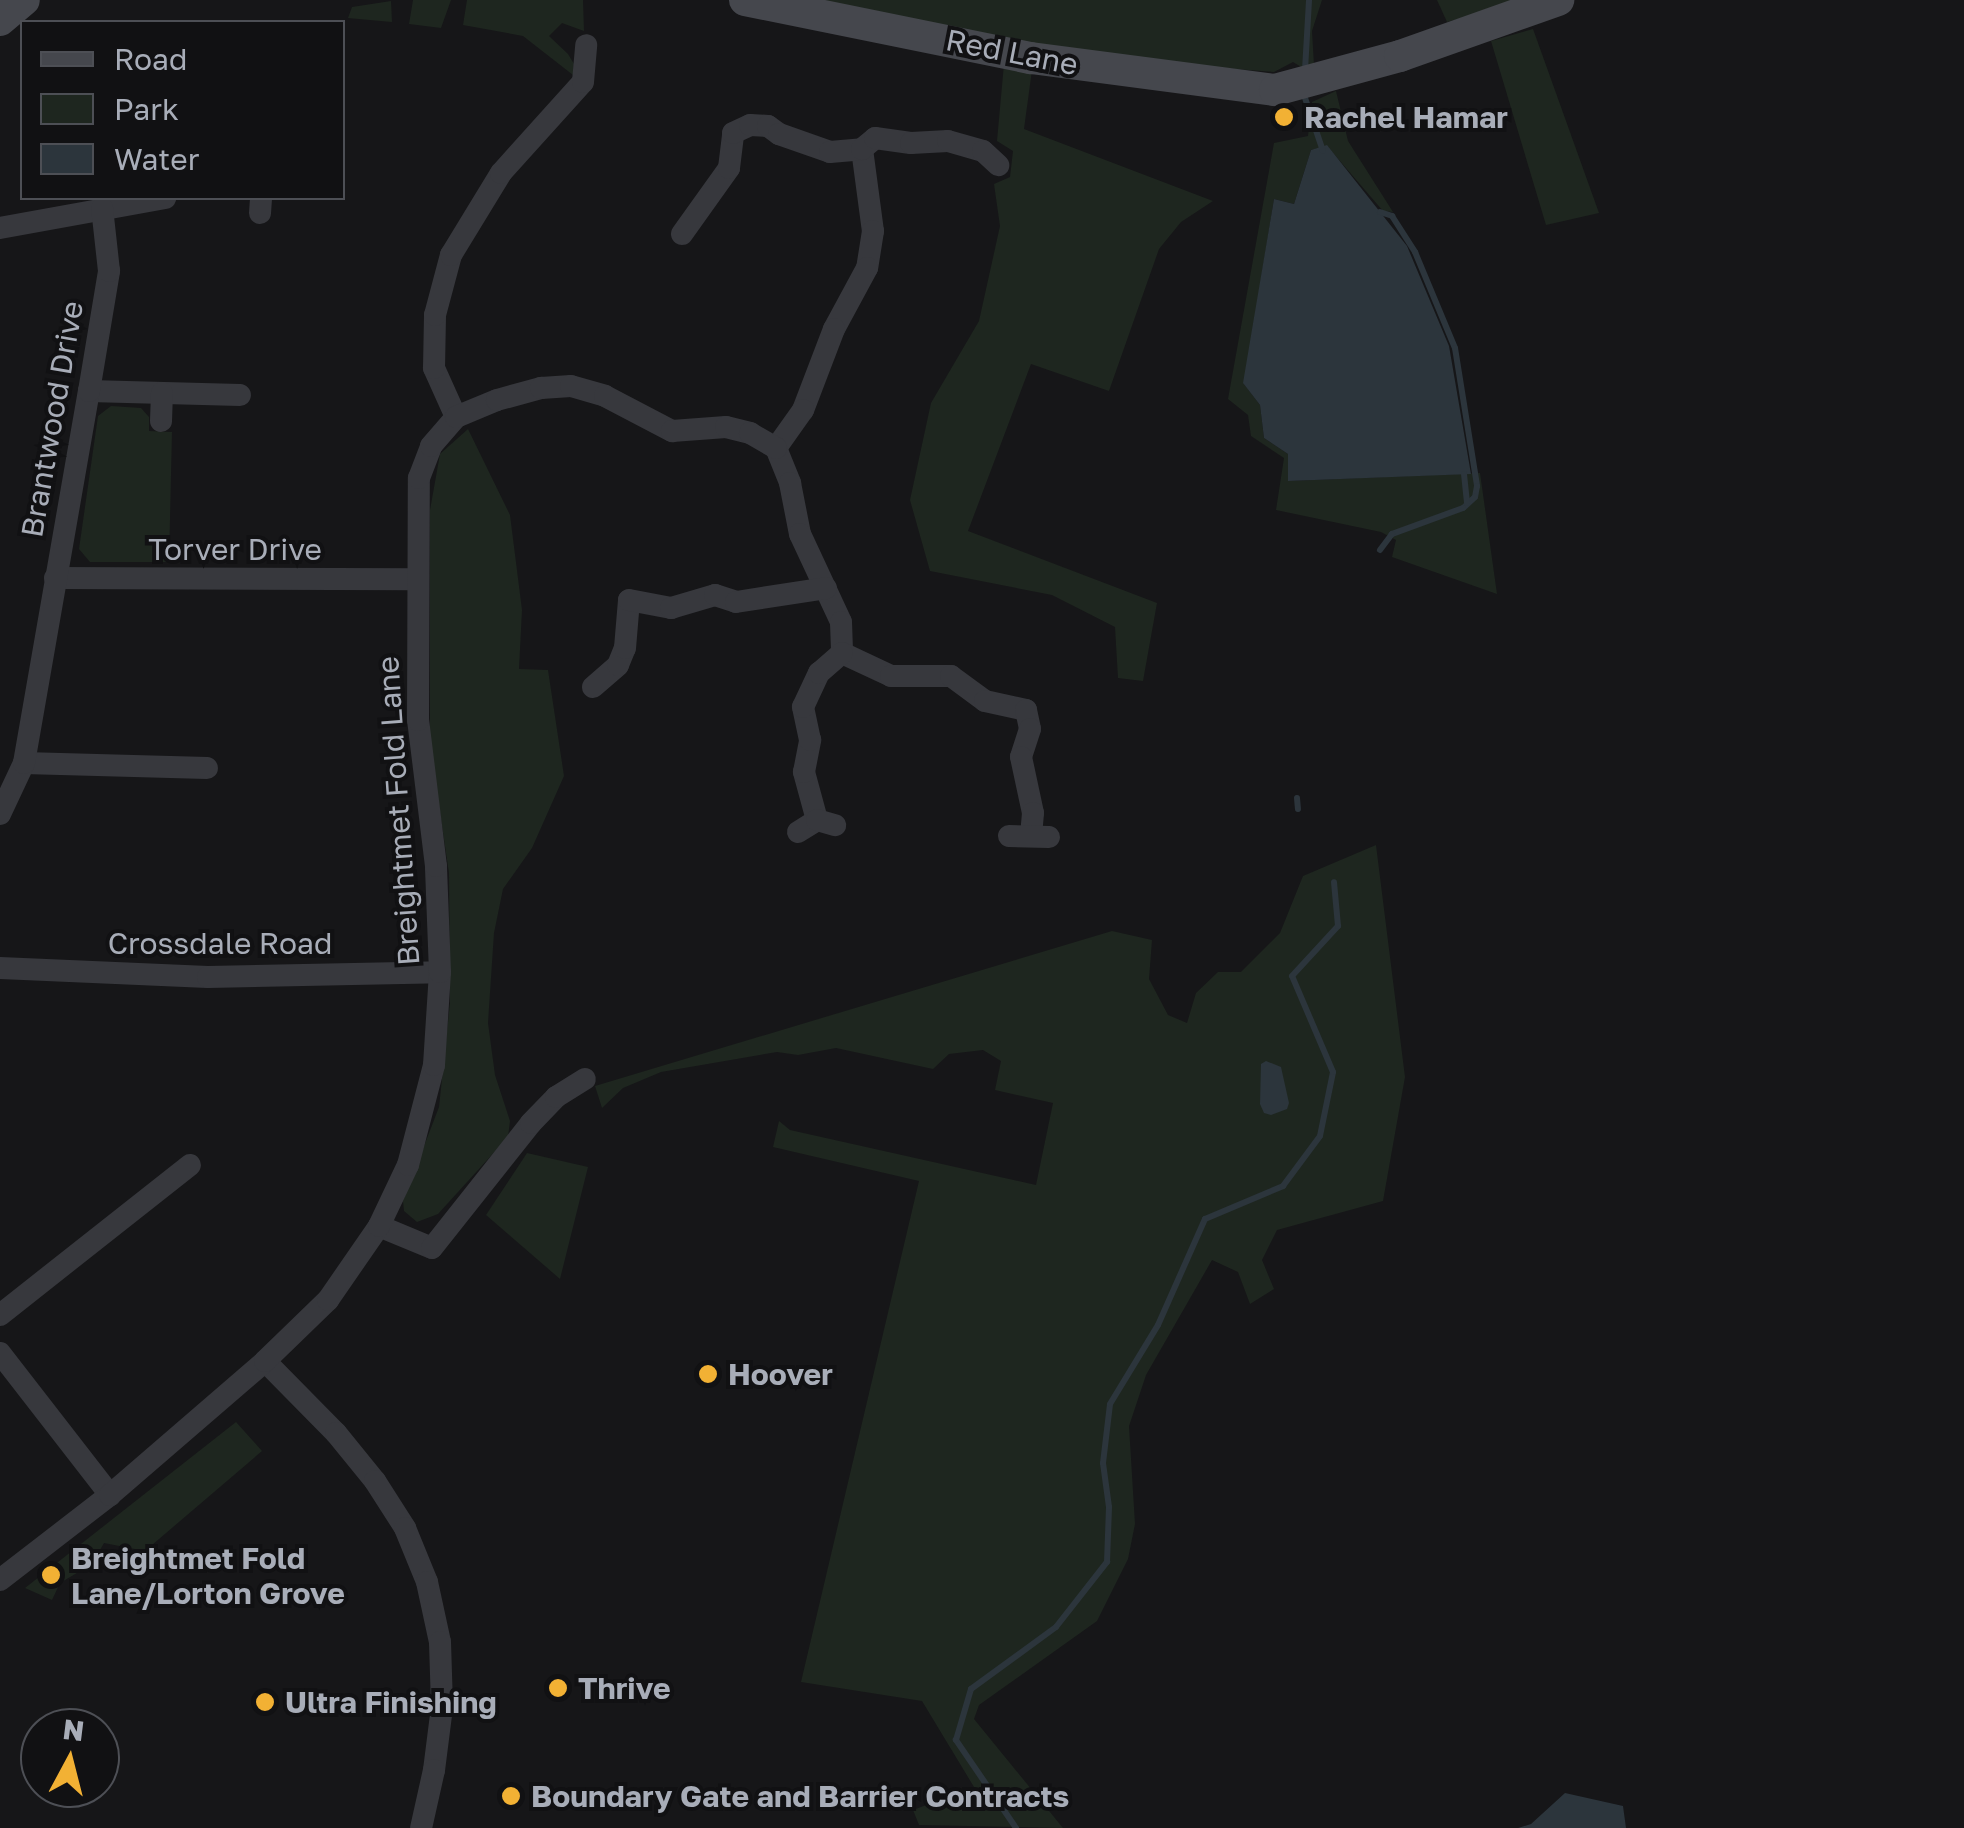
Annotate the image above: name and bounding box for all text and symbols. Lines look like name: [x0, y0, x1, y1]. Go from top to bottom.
legend: [20, 20, 345, 200]
street label: Red Lane: [943, 22, 1081, 82]
text: Road: [114, 41, 188, 77]
text: Park: [114, 91, 179, 127]
place label: Rachel Hamar: [1304, 99, 1508, 135]
marker: Rachel Hamar: [1273, 106, 1295, 128]
text: Water: [114, 141, 199, 177]
street label: Brantwood Drive: [14, 298, 90, 540]
street label: Torver Drive: [148, 531, 322, 567]
street label: Breightmet Fold Lane: [369, 655, 427, 967]
street label: Crossdale Road: [108, 925, 332, 961]
place label: Hoover: [728, 1356, 833, 1392]
marker: Hoover: [697, 1363, 719, 1385]
place label: Breightmet Fold Lane/Lorton Grove: [71, 1540, 345, 1610]
marker: Breightmet Fold Lane/Lorton Grove: [40, 1564, 62, 1586]
place label: Thrive: [578, 1670, 671, 1706]
marker: Thrive: [547, 1677, 569, 1699]
place label: Ultra Finishing: [285, 1684, 497, 1720]
marker: Ultra Finishing: [254, 1691, 276, 1713]
north arrow: [20, 1708, 120, 1808]
text: N: [61, 1712, 86, 1747]
place label: Boundary Gate and Barrier Contracts: [531, 1778, 1069, 1814]
marker: Boundary Gate and Barrier Contracts: [500, 1785, 522, 1807]

